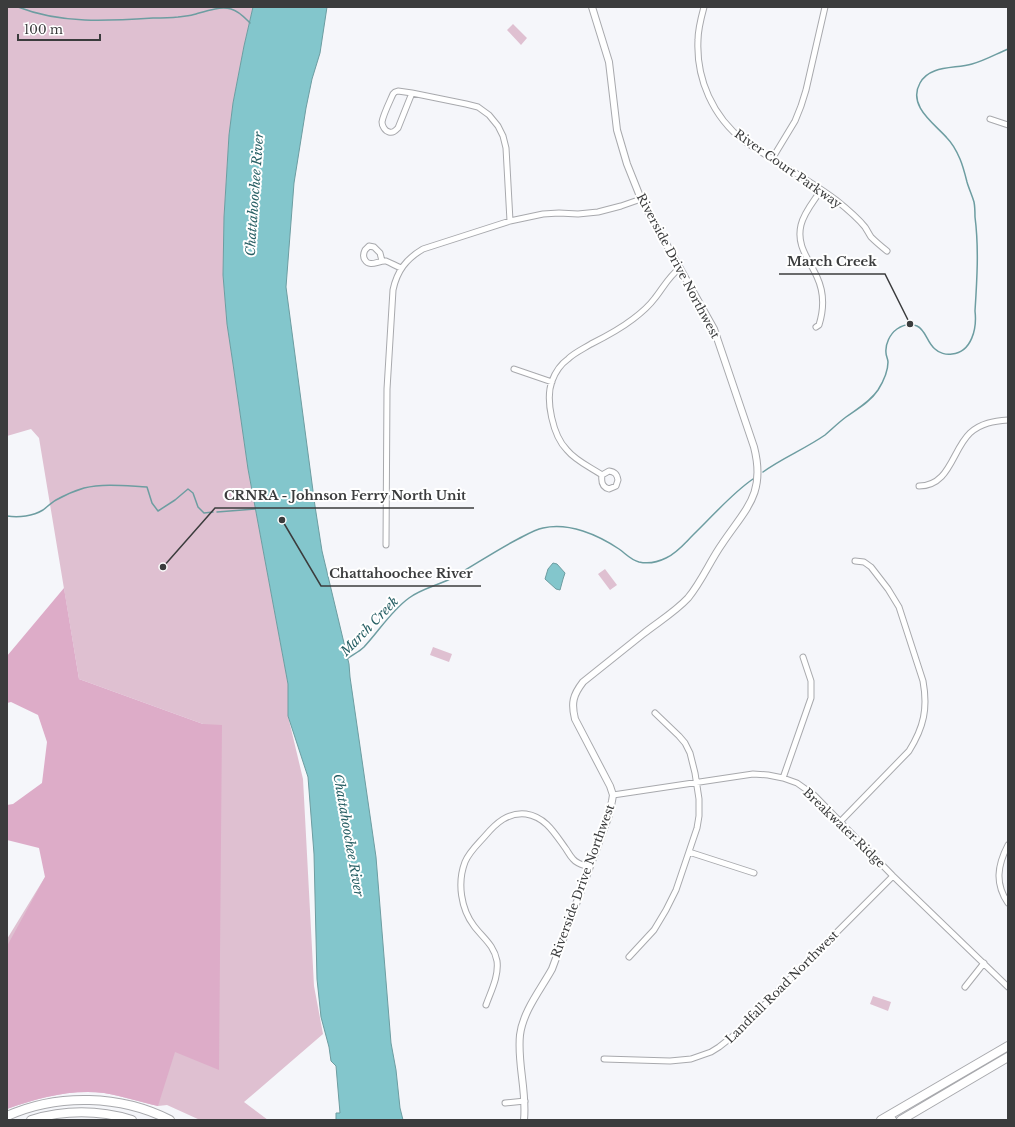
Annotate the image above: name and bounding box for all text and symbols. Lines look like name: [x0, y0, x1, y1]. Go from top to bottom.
scale bar: [18, 16, 100, 42]
text: 100 m: [24, 22, 63, 37]
street label: River Court Parkway: [732, 126, 845, 211]
water label: Chattahoochee River: [242, 130, 267, 257]
street label: Riverside Drive Northwest: [634, 191, 723, 341]
callout: March Creek: [779, 249, 885, 274]
text: March Creek: [787, 253, 877, 270]
callout: CRNRA - Johnson Ferry North Unit: [215, 483, 474, 508]
text: CRNRA - Johnson Ferry North Unit: [224, 487, 466, 504]
callout: Chattahoochee River: [321, 561, 481, 586]
text: Chattahoochee River: [329, 565, 473, 582]
water label: March Creek: [336, 593, 402, 660]
water label: Chattahoochee River: [329, 772, 368, 899]
street label: Breakwater Ridge: [800, 785, 889, 871]
street label: Riverside Drive Northwest: [548, 802, 617, 960]
street label: Landfall Road Northwest: [722, 927, 842, 1046]

